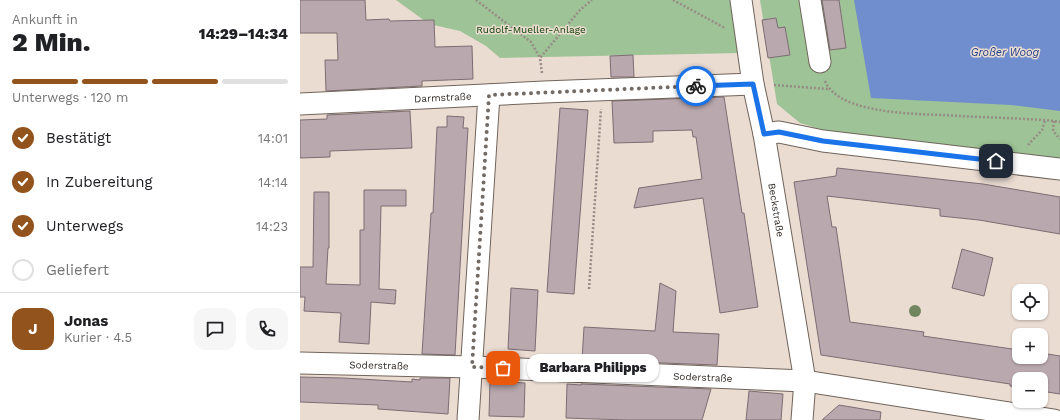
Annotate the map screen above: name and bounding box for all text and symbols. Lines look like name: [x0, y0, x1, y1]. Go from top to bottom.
text: Ankunft in: [12, 12, 78, 27]
park label: Rudolf-Mueller-Anlage: [476, 24, 586, 35]
text: 14:29–14:34: [199, 25, 288, 43]
text: 2 Min.: [12, 27, 90, 57]
water label: Großer Woog: [971, 46, 1040, 59]
courier: [676, 66, 716, 106]
icon: bike: [685, 75, 707, 97]
text: Unterwegs · 120 m: [12, 90, 128, 105]
street label: Darmstraße: [414, 91, 472, 104]
icon: check: [12, 127, 34, 149]
text: Bestätigt: [46, 129, 111, 147]
text: 14:01: [258, 131, 288, 146]
pin: [979, 144, 1013, 178]
icon: home: [985, 150, 1007, 172]
icon: check: [12, 171, 34, 193]
text: In Zubereitung: [46, 173, 153, 191]
text: 14:14: [258, 175, 288, 190]
street label: Beckstraße: [766, 182, 786, 238]
icon: check: [12, 215, 34, 237]
text: Unterwegs: [46, 217, 124, 235]
text: 14:23: [256, 219, 288, 234]
text: Geliefert: [46, 261, 109, 279]
map controls: [1012, 284, 1048, 408]
button: locate: [1012, 284, 1048, 320]
button: chat: [194, 308, 236, 350]
button: phone: [246, 308, 288, 350]
text: Jonas: [64, 312, 108, 330]
text: J: [28, 320, 38, 338]
button: +: [1012, 328, 1048, 364]
text: Kurier · 4.5: [64, 330, 132, 345]
pin: [486, 351, 520, 385]
callout: Barbara Philipps: [527, 354, 659, 382]
icon: bag: [492, 357, 514, 379]
street label: Soderstraße: [349, 359, 409, 372]
text: Barbara Philipps: [539, 360, 647, 375]
street label: Soderstraße: [673, 370, 733, 384]
button: −: [1012, 372, 1048, 408]

